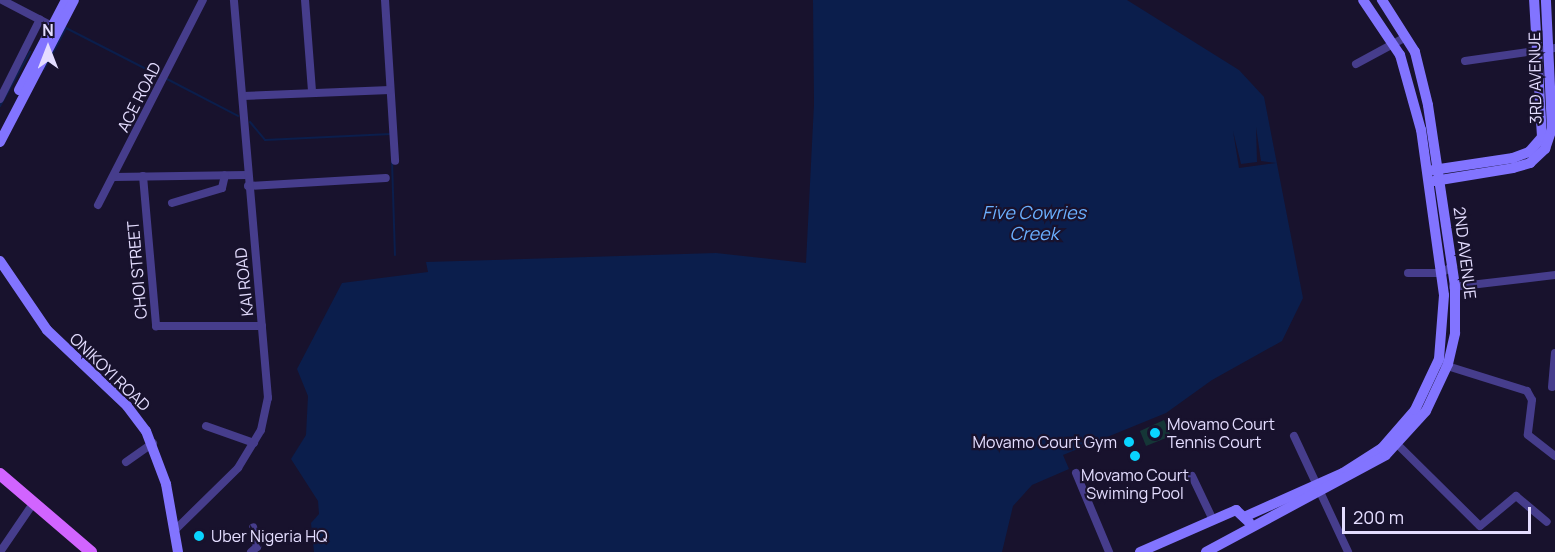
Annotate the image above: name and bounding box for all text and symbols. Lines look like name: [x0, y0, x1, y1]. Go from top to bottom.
north arrow: [18, 18, 78, 78]
text: N: [42, 19, 54, 41]
street label: 3RD AVENUE: [1525, 32, 1545, 124]
street label: ACE ROAD: [113, 59, 165, 135]
water label: Five Cowries Creek: [982, 202, 1086, 244]
street label: 2ND AVENUE: [1450, 206, 1480, 300]
street label: CHOI STREET: [123, 220, 151, 320]
street label: KAI ROAD: [231, 247, 257, 317]
street label: ONIKOYI ROAD: [66, 329, 154, 415]
place label: Movamo Court Tennis Court: [1167, 414, 1275, 452]
marker: Movamo Court Tennis Court: [1148, 426, 1162, 440]
place label: Movamo Court Gym: [973, 432, 1117, 452]
marker: Movamo Court Gym: [1122, 435, 1136, 449]
marker: Movamo Court Swiming Pool: [1128, 449, 1142, 463]
place label: Movamo Court Swiming Pool: [1081, 465, 1189, 503]
scale bar: [1345, 495, 1534, 533]
text: 200 m: [1353, 505, 1404, 529]
place label: Uber Nigeria HQ: [211, 526, 328, 546]
marker: Uber Nigeria HQ: [192, 529, 206, 543]

